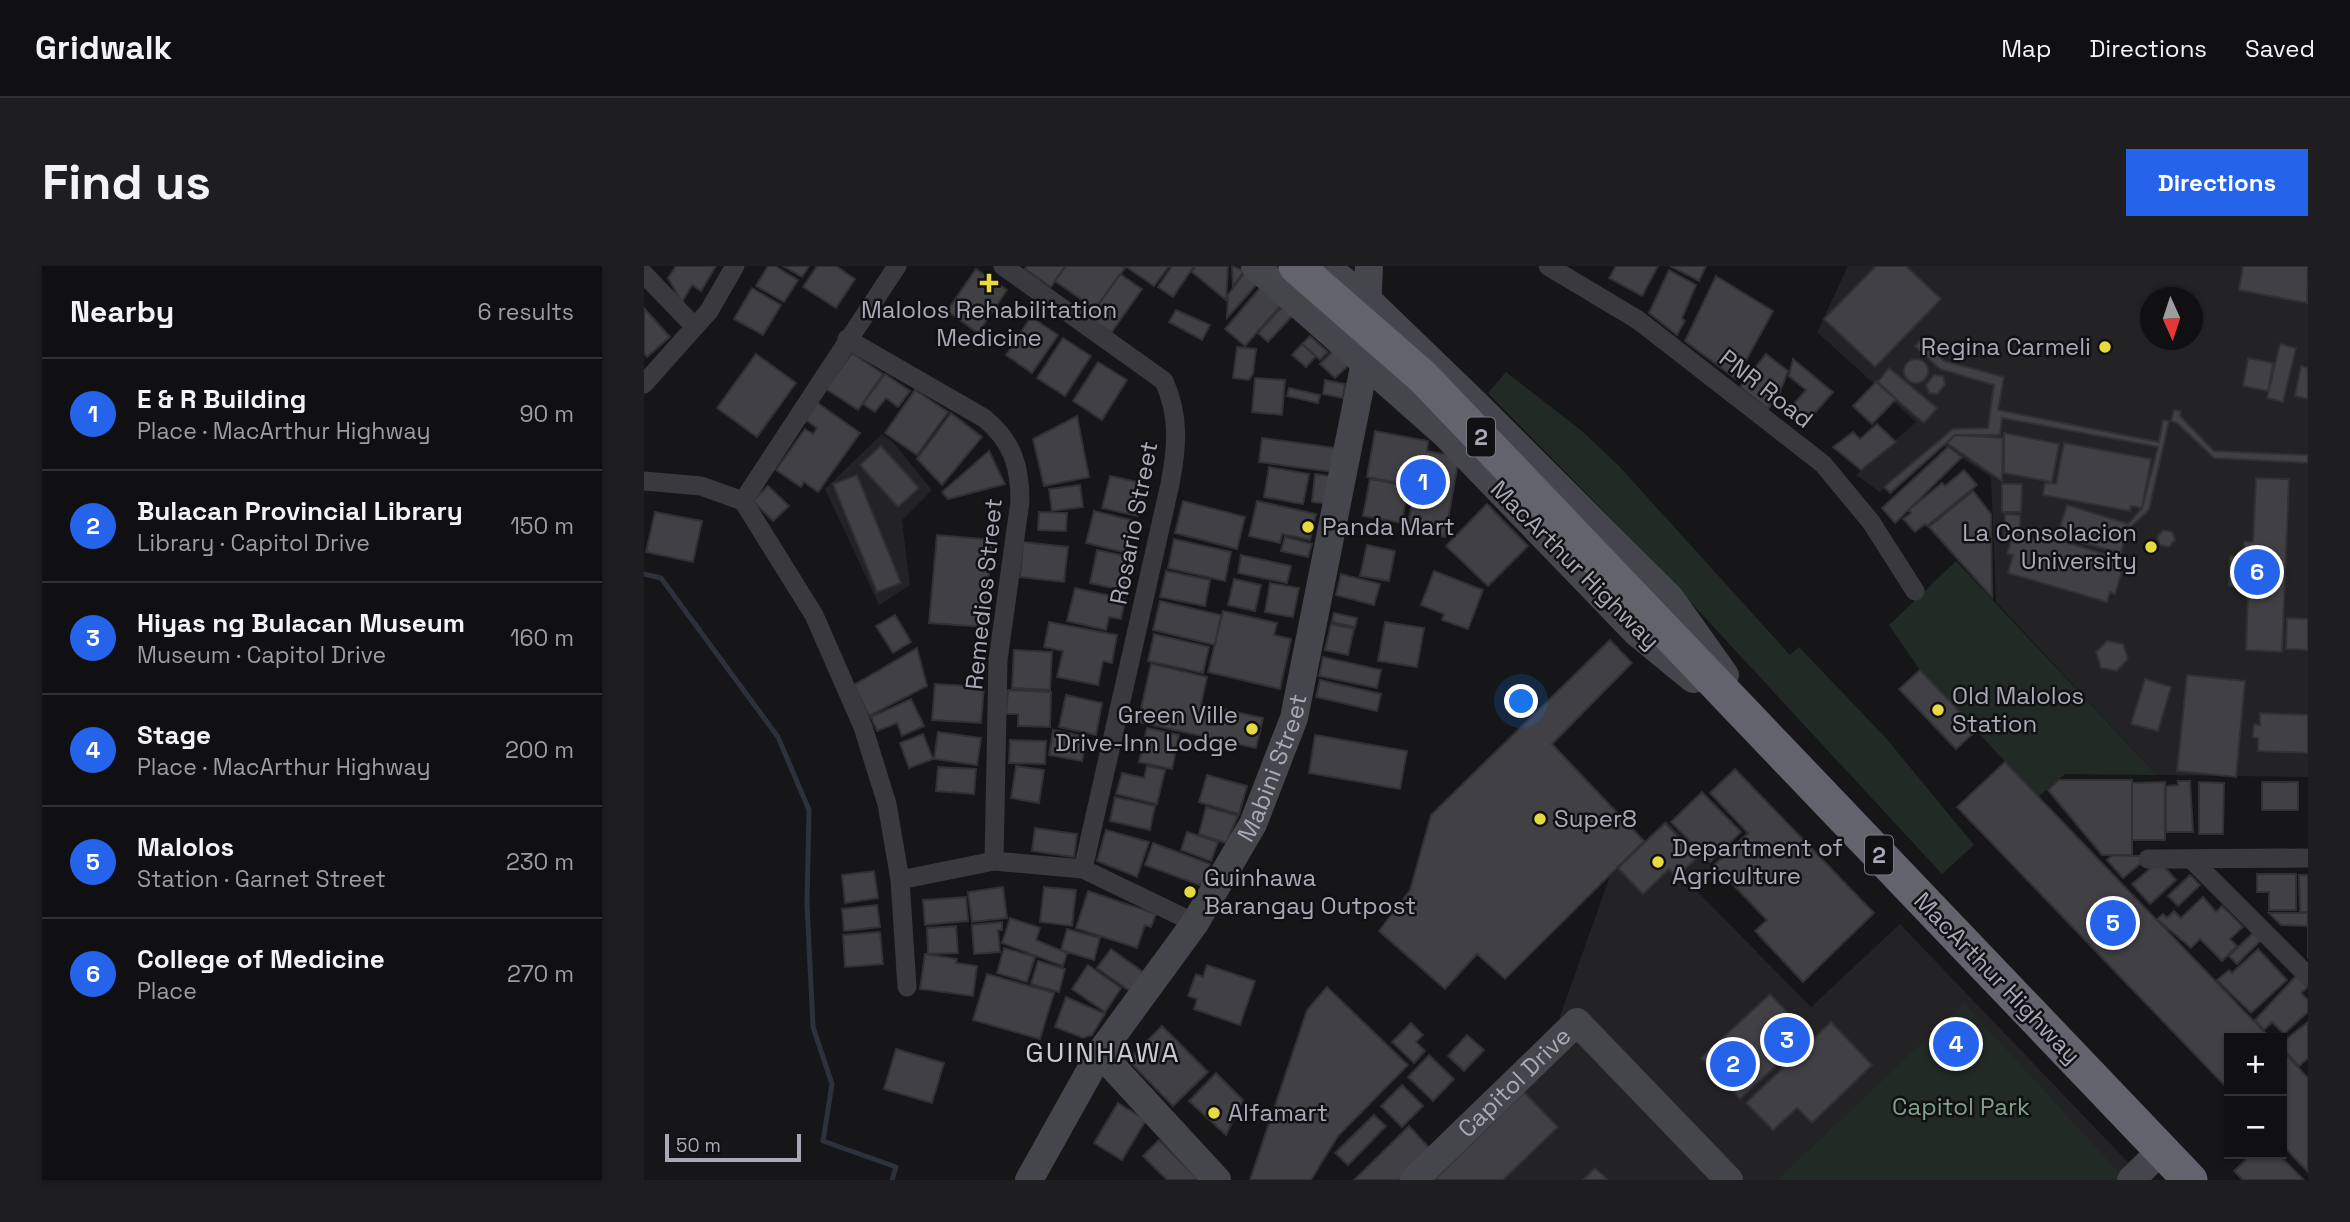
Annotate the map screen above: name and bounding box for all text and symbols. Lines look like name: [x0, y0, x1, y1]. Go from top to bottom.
text: Gridwalk: [35, 27, 172, 69]
text: Map: [2001, 33, 2051, 64]
text: Directions: [2089, 33, 2207, 64]
text: Saved: [2245, 33, 2315, 64]
button: Directions: [2126, 149, 2308, 216]
text: Find us: [42, 151, 211, 213]
marker: Malolos Rehabilitation Medicine: [979, 273, 999, 293]
north arrow: [2140, 287, 2203, 350]
text: Nearby: [70, 292, 174, 331]
place label: Malolos Rehabilitation Medicine: [861, 294, 1117, 353]
text: 6 results: [478, 297, 574, 327]
place label: Regina Carmeli: [1921, 331, 2091, 362]
marker: Regina Carmeli: [2097, 339, 2113, 355]
street label: PNR Road: [1713, 342, 1819, 435]
text: E & R Building: [137, 382, 306, 416]
text: 1: [88, 399, 98, 429]
text: 90 m: [519, 399, 574, 429]
text: Place · MacArthur Highway: [137, 416, 430, 446]
road number: 2: [1467, 418, 1495, 456]
street label: Rosario Street: [1102, 439, 1165, 607]
pin: 1: [1400, 456, 1446, 508]
street label: MacArthur Highway: [1484, 473, 1667, 656]
text: Bulacan Provincial Library: [137, 494, 463, 528]
street label: Remedios Street: [958, 497, 1009, 691]
text: 2: [86, 511, 100, 541]
text: 150 m: [510, 511, 574, 541]
place label: Panda Mart: [1322, 511, 1455, 542]
place label: La Consolacion University: [1962, 517, 2137, 576]
marker: Panda Mart: [1300, 519, 1316, 535]
text: Library · Capitol Drive: [137, 528, 370, 558]
marker: La Consolacion University: [2143, 539, 2159, 555]
pin: 6: [2234, 546, 2280, 598]
text: Hiyas ng Bulacan Museum: [137, 606, 465, 640]
text: 3: [86, 623, 100, 653]
text: 160 m: [510, 623, 574, 653]
text: Museum · Capitol Drive: [137, 640, 386, 670]
place label: Old Malolos Station: [1952, 680, 2084, 739]
your location: [1504, 684, 1538, 718]
street label: Mabini Street: [1230, 691, 1313, 847]
place label: Green Ville Drive-Inn Lodge: [1055, 699, 1238, 758]
marker: Old Malolos Station: [1930, 702, 1946, 718]
text: Stage: [137, 718, 211, 752]
marker: Green Ville Drive-Inn Lodge: [1244, 721, 1260, 737]
text: 4: [86, 735, 100, 765]
text: 200 m: [505, 735, 574, 765]
text: Place · MacArthur Highway: [137, 752, 430, 782]
place label: Super8: [1554, 803, 1637, 834]
marker: Super8: [1532, 811, 1548, 827]
text: Malolos: [137, 830, 234, 864]
place label: Department of Agriculture: [1672, 832, 1843, 891]
road number: 2: [1865, 835, 1893, 874]
text: 5: [86, 847, 100, 877]
text: 230 m: [506, 847, 574, 877]
marker: Department of Agriculture: [1650, 854, 1666, 870]
place label: Guinhawa Barangay Outpost: [1204, 862, 1416, 921]
text: Station · Garnet Street: [137, 864, 386, 894]
marker: Guinhawa Barangay Outpost: [1182, 884, 1198, 900]
street label: MacArthur Highway: [1907, 885, 2087, 1070]
pin: 5: [2090, 897, 2136, 949]
text: College of Medicine: [137, 942, 385, 976]
text: 6: [86, 959, 100, 989]
text: 270 m: [507, 959, 574, 989]
text: Place: [137, 976, 197, 1006]
pin: 3: [1764, 1014, 1810, 1066]
pin: 4: [1933, 1018, 1979, 1070]
street label: Capitol Drive: [1451, 1020, 1577, 1144]
map controls: [2224, 1033, 2287, 1159]
button: +: [2224, 1033, 2287, 1096]
district label: GUINHAWA: [1025, 1034, 1181, 1070]
pin: 2: [1710, 1038, 1756, 1090]
park label: Capitol Park: [1892, 1091, 2030, 1122]
button: −: [2224, 1096, 2287, 1159]
place label: Alfamart: [1228, 1097, 1328, 1128]
marker: Alfamart: [1206, 1105, 1222, 1121]
scale bar: [665, 1131, 802, 1163]
text: 50 m: [676, 1133, 721, 1158]

